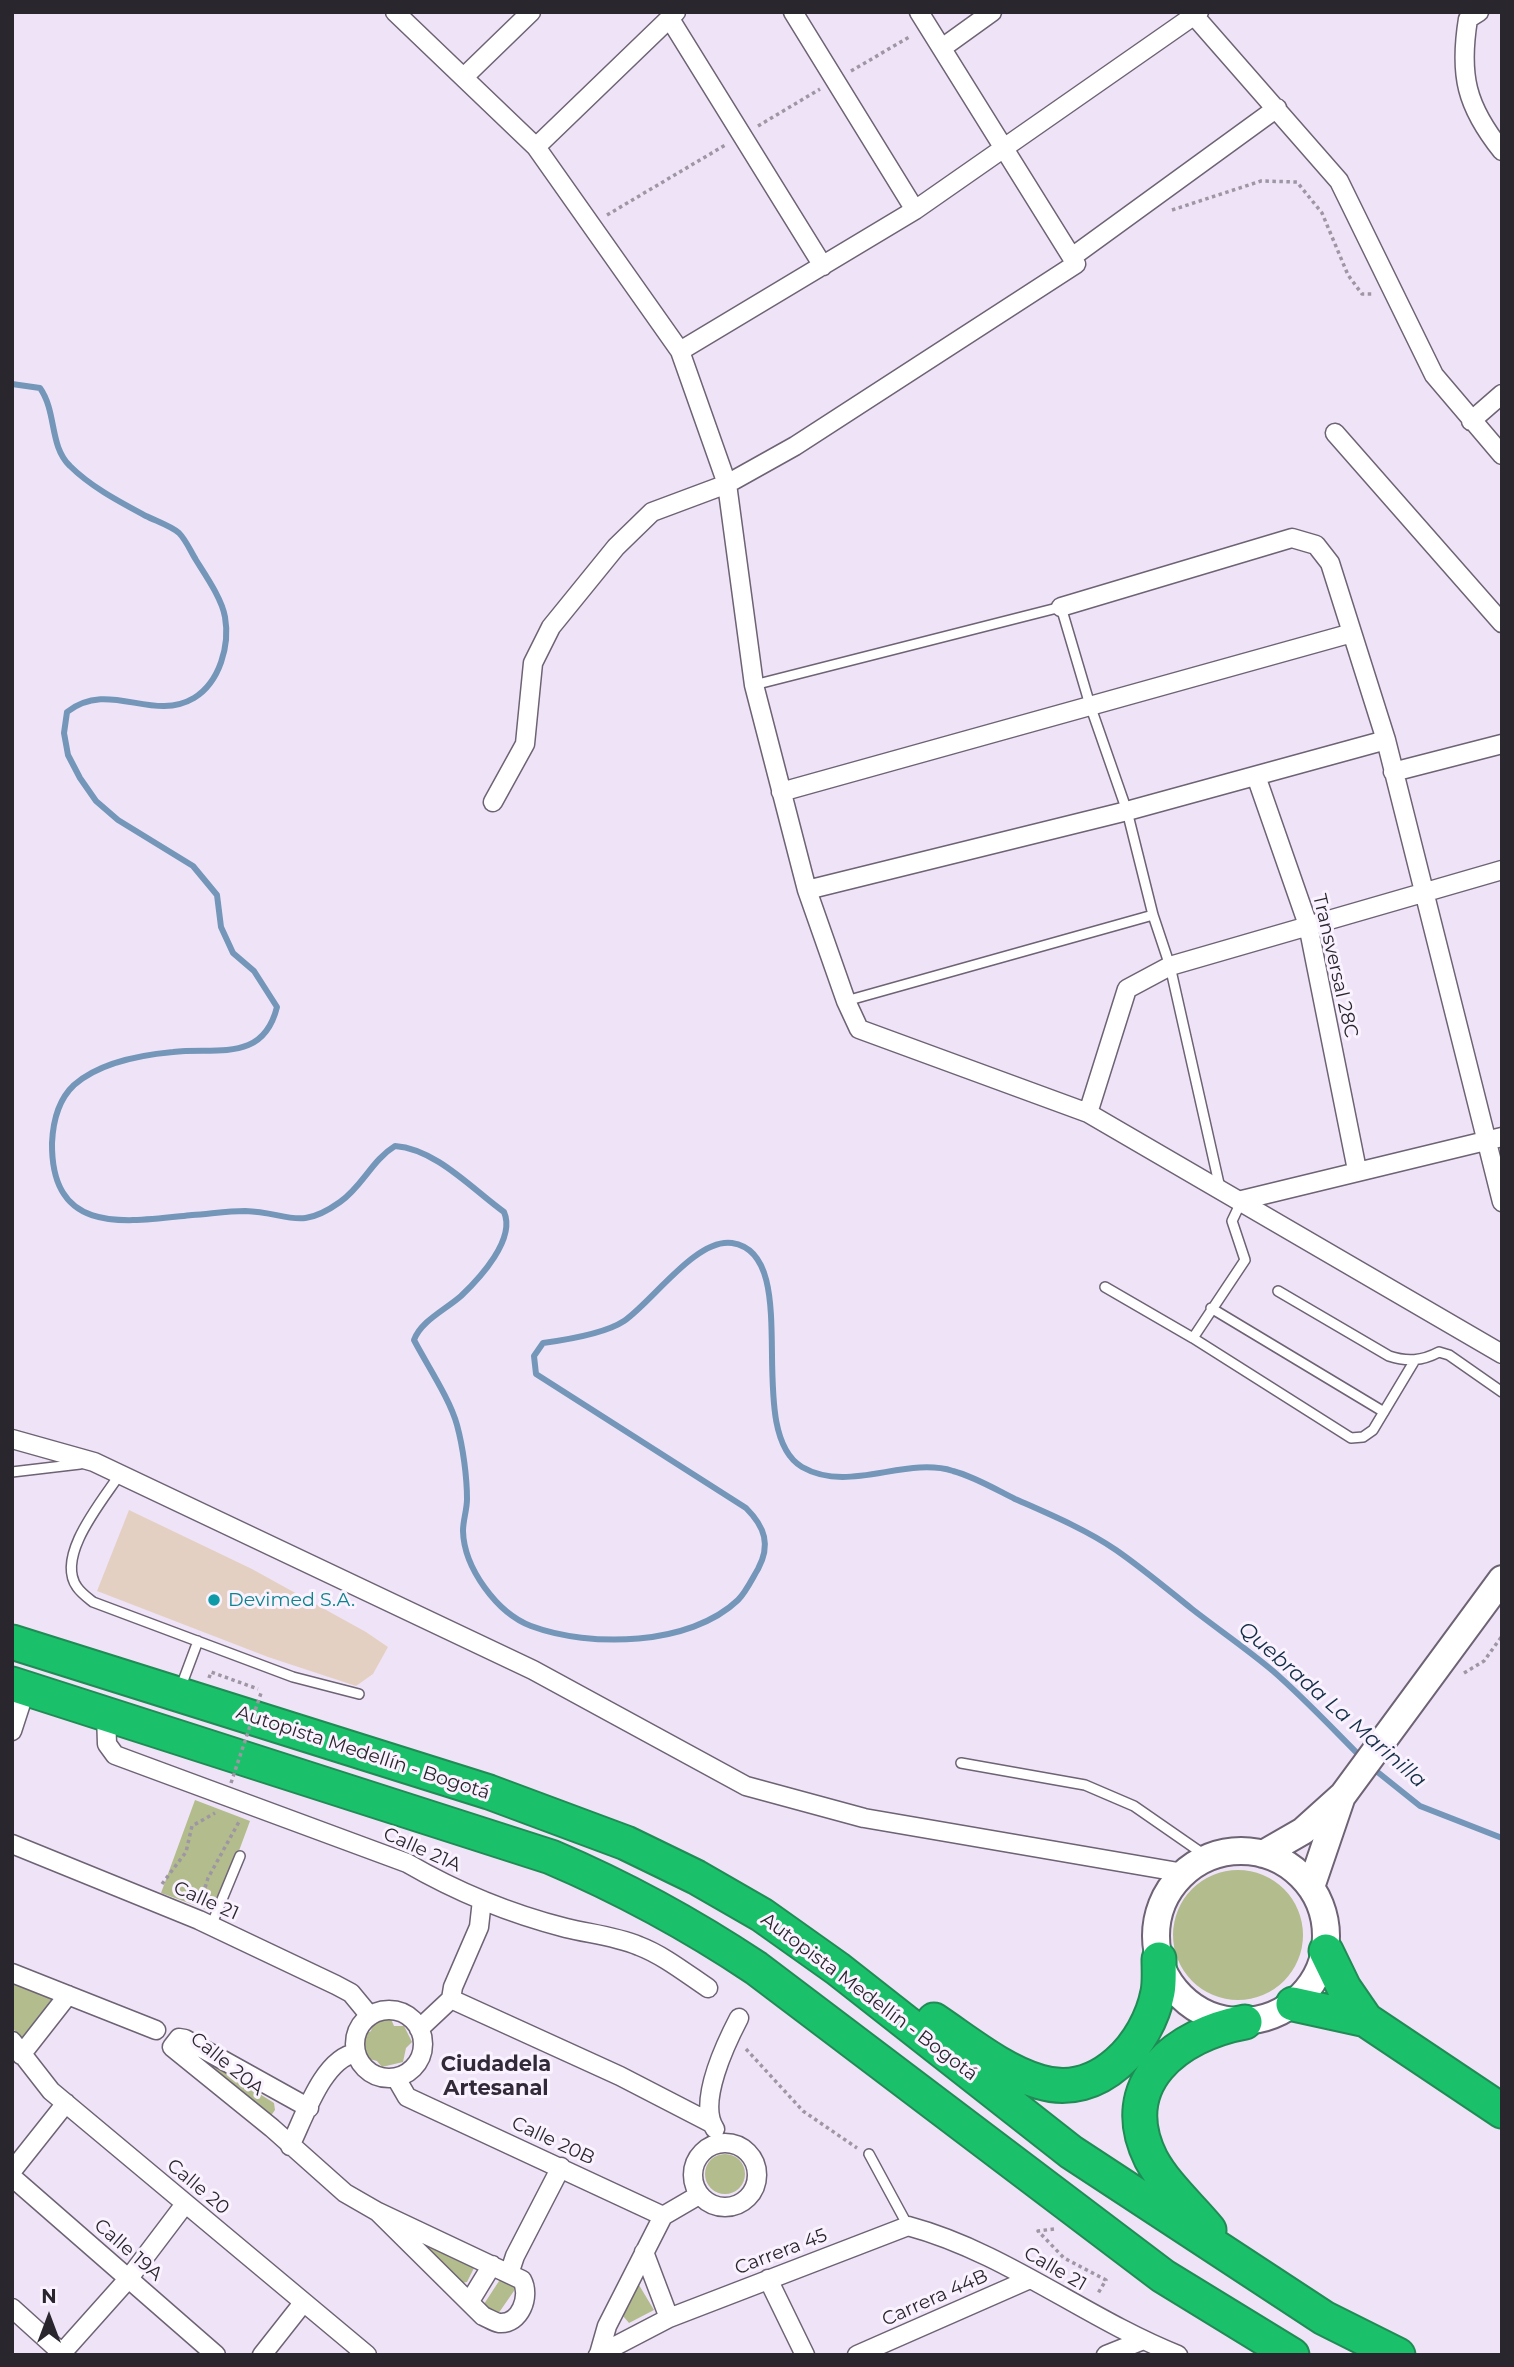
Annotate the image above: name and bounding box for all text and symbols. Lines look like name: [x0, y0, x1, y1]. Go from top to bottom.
street label: Transversal 28C: [1307, 892, 1363, 1040]
place label: Devimed S.A.: [228, 1589, 355, 1611]
marker: Devimed S.A.: [206, 1592, 222, 1608]
water label: Quebrada La Marinilla: [1233, 1617, 1431, 1793]
street label: Autopista Medellín - Bogotá: [233, 1701, 493, 1805]
street label: Calle 21A: [380, 1823, 464, 1877]
street label: Calle 21: [170, 1877, 242, 1925]
street label: Autopista Medellín - Bogotá: [756, 1908, 982, 2086]
street label: Calle 20A: [186, 2027, 268, 2101]
district label: Ciudadela Artesanal: [441, 2052, 551, 2102]
street label: Calle 20B: [508, 2112, 598, 2170]
street label: Calle 20: [162, 2154, 234, 2220]
street label: Calle 19A: [89, 2214, 167, 2286]
street label: Carrera 45: [732, 2224, 830, 2280]
street label: Calle 21: [1019, 2242, 1091, 2296]
street label: Carrera 44B: [879, 2265, 991, 2331]
north arrow: [14, 2283, 84, 2353]
text: N: [41, 2285, 57, 2308]

